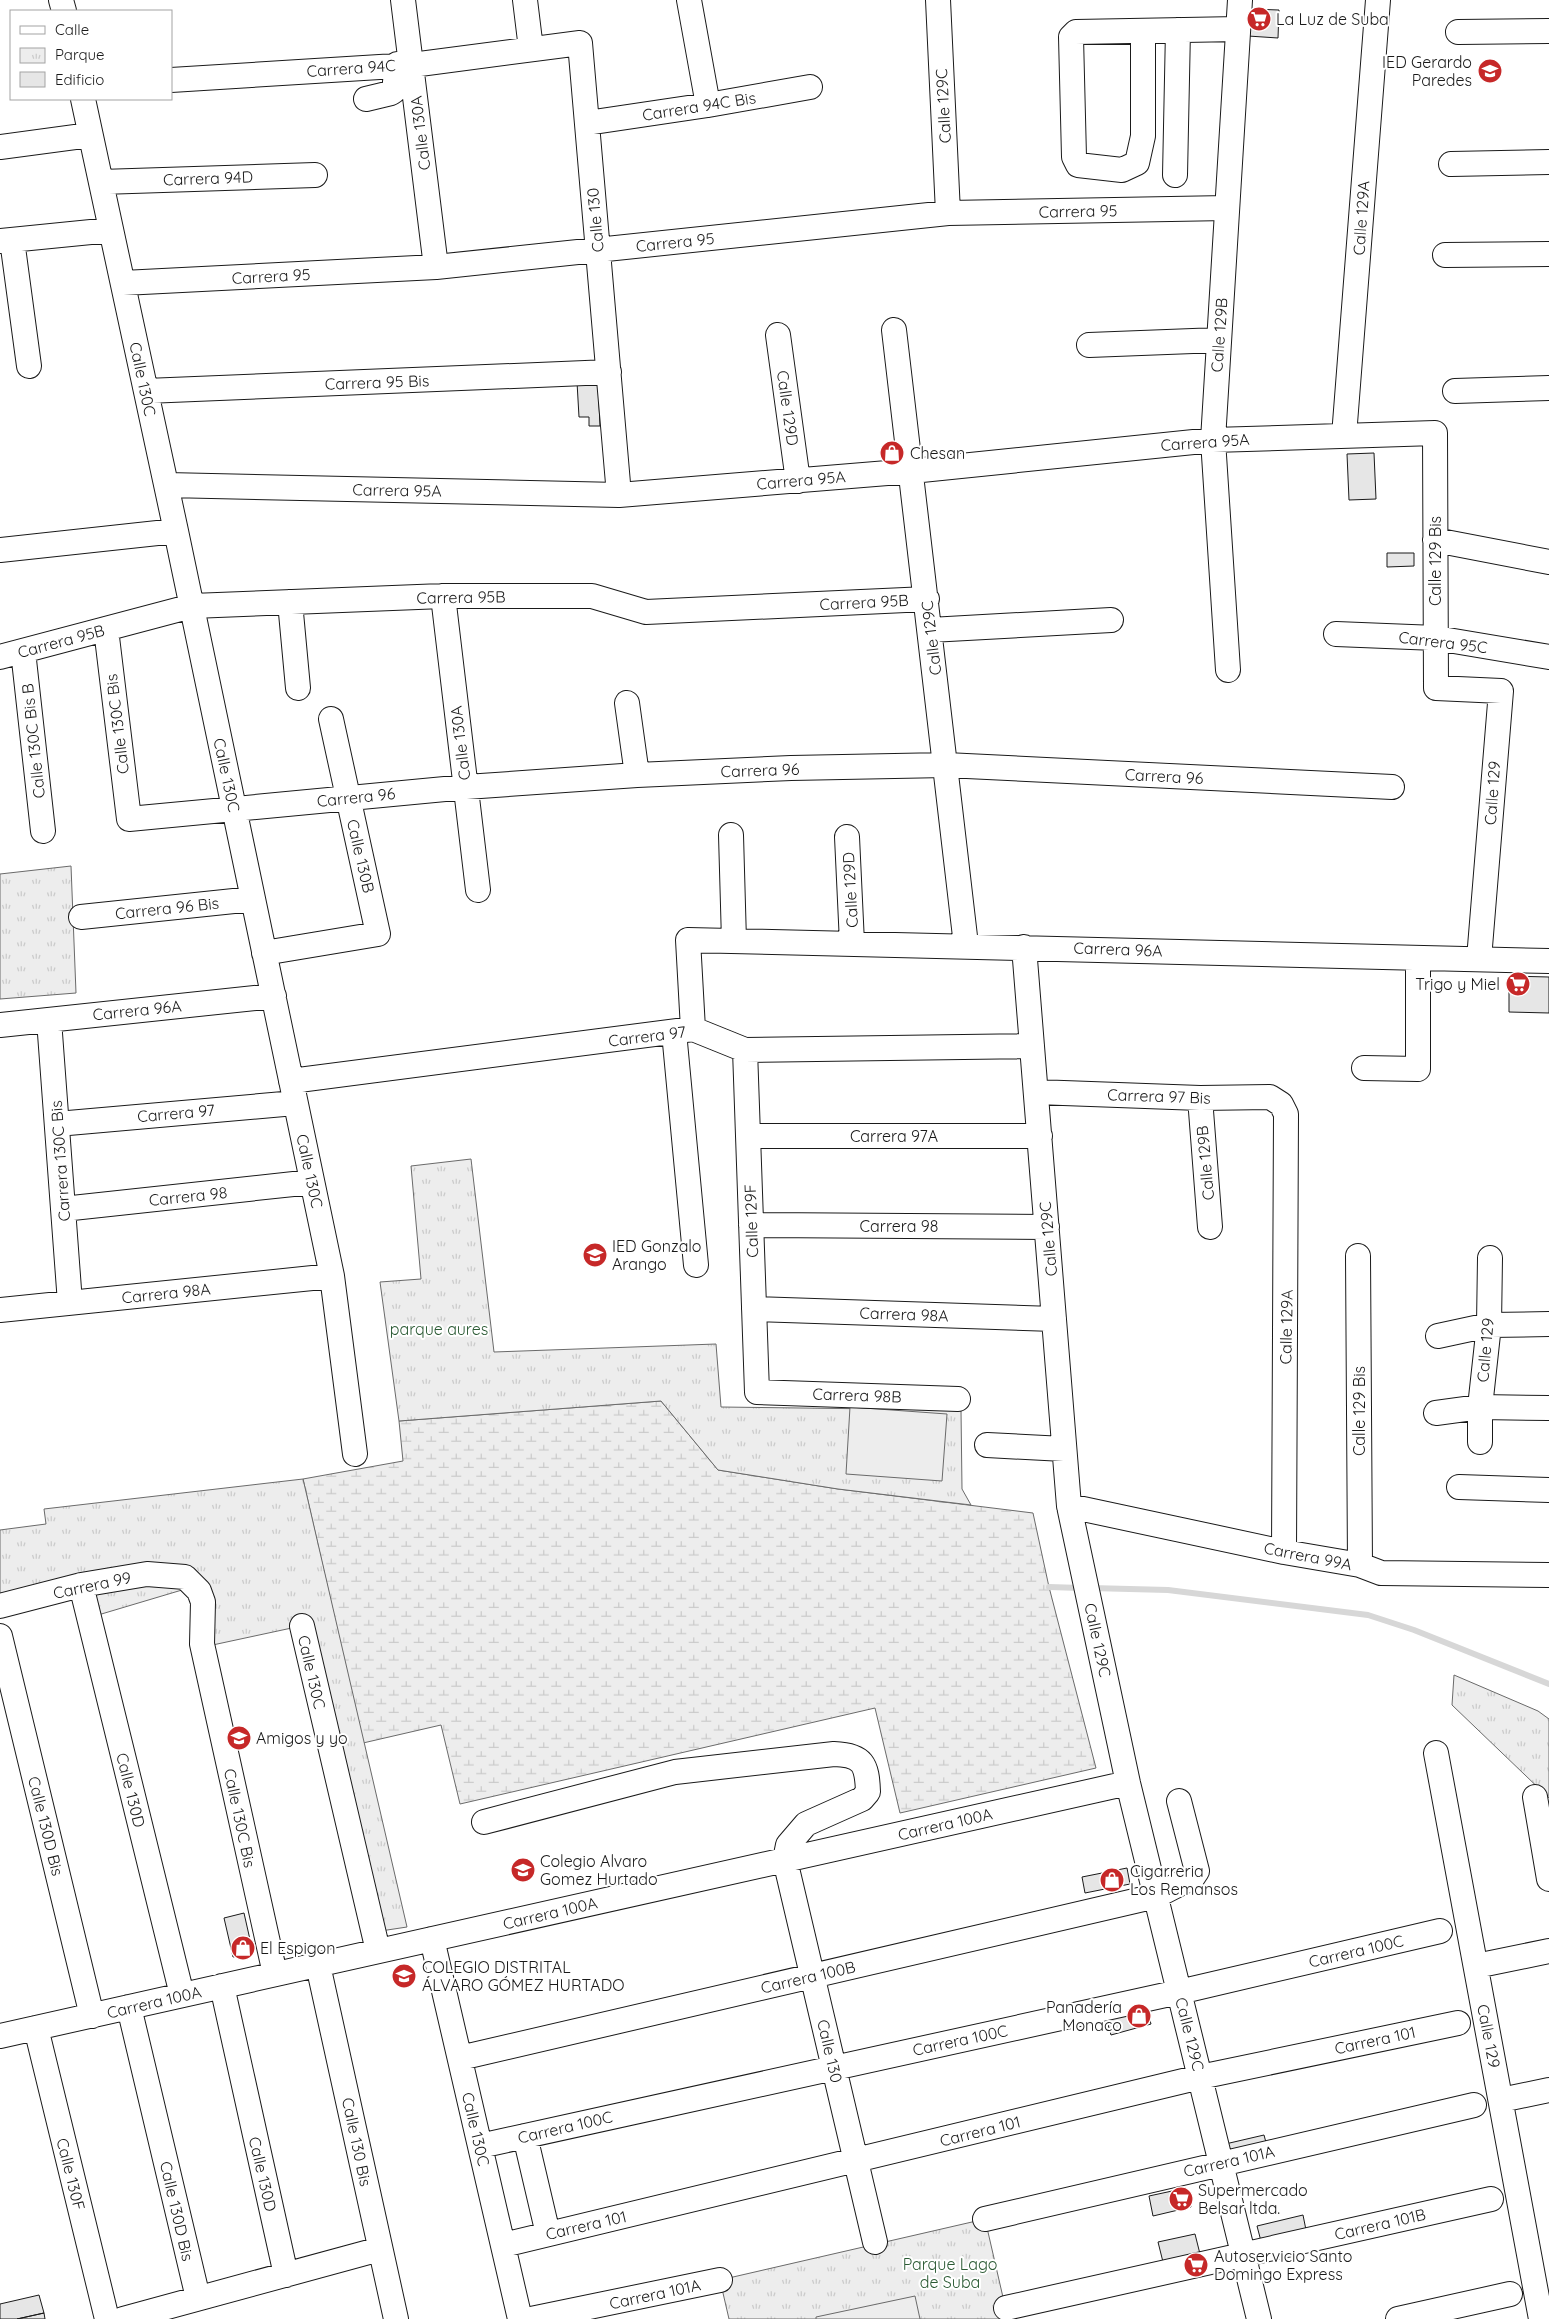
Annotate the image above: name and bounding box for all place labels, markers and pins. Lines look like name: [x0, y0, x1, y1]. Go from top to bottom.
supermarket icon: La Luz de Suba: [1246, 6, 1272, 32]
place label: La Luz de Suba: [1276, 9, 1389, 29]
place label: IED Gerardo Paredes: [1382, 52, 1472, 90]
school or university icon: IED Gerardo Paredes: [1477, 58, 1503, 84]
shop icon: Chesan: [879, 440, 905, 466]
place label: Chesan: [910, 443, 965, 463]
supermarket icon: Trigo y Miel: [1505, 971, 1531, 997]
place label: Trigo y Miel: [1415, 974, 1500, 994]
place label: IED Gonzalo Arango: [612, 1236, 702, 1274]
school or university icon: IED Gonzalo Arango: [582, 1242, 608, 1268]
school or university icon: Amigos y yo: [226, 1725, 252, 1751]
place label: Amigos y yo: [256, 1728, 348, 1748]
place label: Colegio Alvaro Gomez Hurtado: [540, 1851, 658, 1889]
school or university icon: Colegio Alvaro Gomez Hurtado: [510, 1857, 536, 1883]
place label: Cigarreria Los Remansos: [1130, 1861, 1238, 1899]
shop icon: Cigarreria Los Remansos: [1099, 1867, 1125, 1893]
shop icon: El Espigon: [230, 1935, 256, 1961]
place label: El Espigon: [260, 1938, 335, 1958]
place label: COLEGIO DISTRITAL ÁLVARO GÓMEZ HURTADO: [422, 1957, 624, 1995]
school or university icon: COLEGIO DISTRITAL ÁLVARO GÓMEZ HURTADO: [391, 1963, 417, 1989]
place label: Panadería Monaco: [1046, 1997, 1122, 2035]
shop icon: Panadería Monaco: [1126, 2003, 1152, 2029]
place label: Supermercado Belsar ltda.: [1198, 2180, 1308, 2218]
supermarket icon: Supermercado Belsar ltda.: [1168, 2186, 1194, 2212]
place label: Autoservicio Santo Domingo Express: [1214, 2246, 1352, 2284]
supermarket icon: Autoservicio Santo Domingo Express: [1183, 2252, 1209, 2278]

